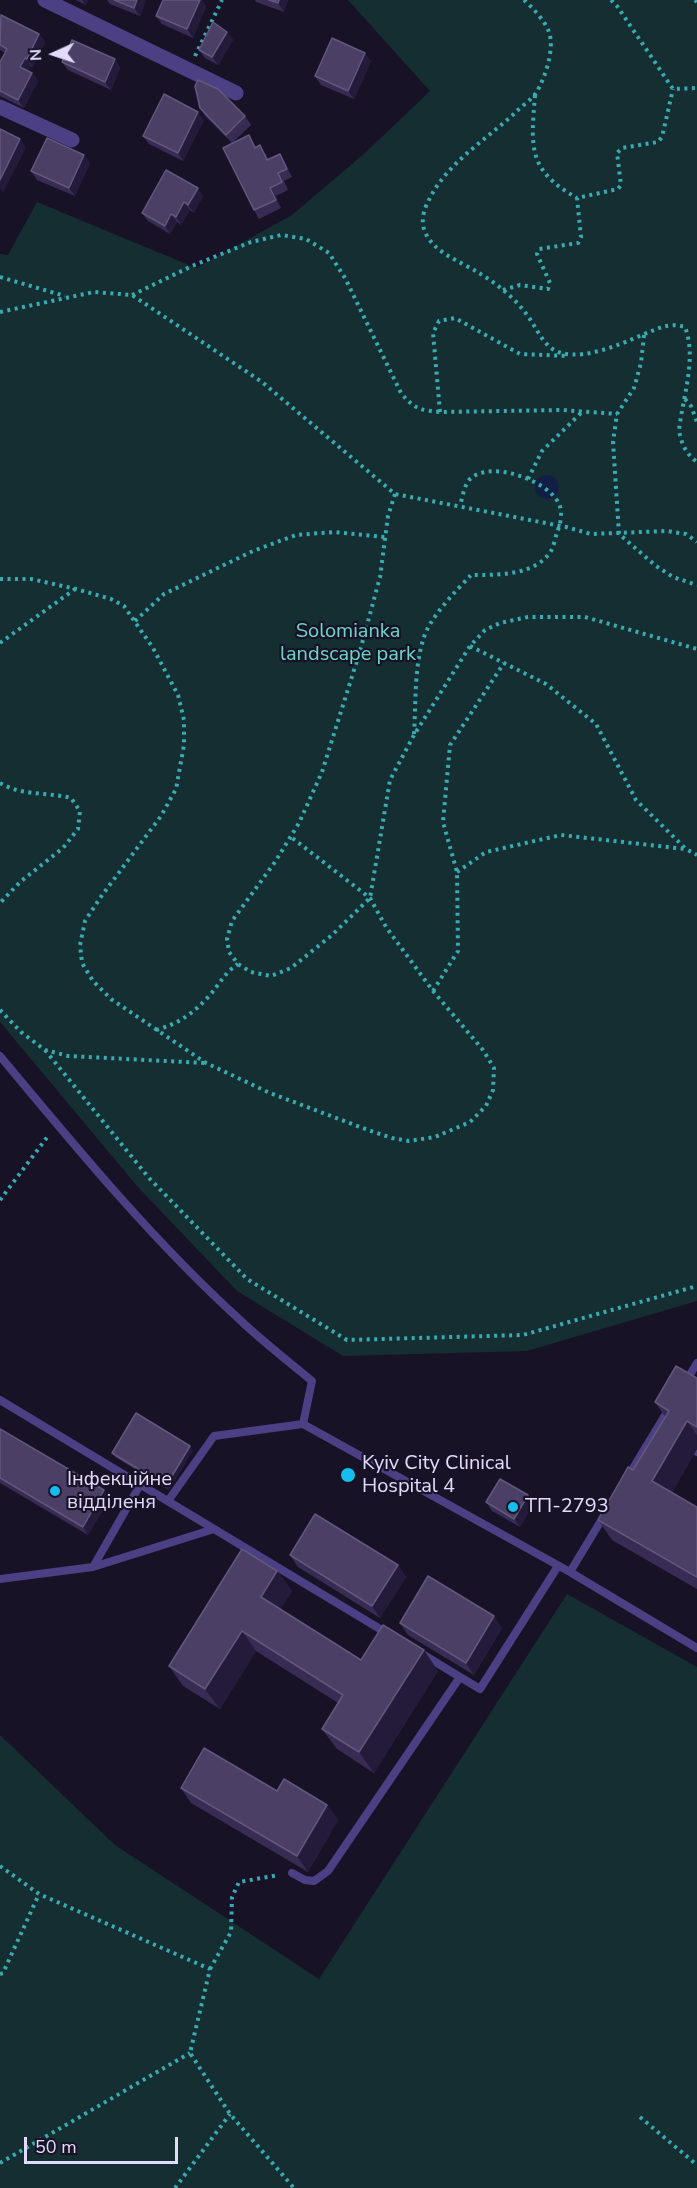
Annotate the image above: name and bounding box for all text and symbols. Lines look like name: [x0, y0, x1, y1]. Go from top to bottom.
north arrow: [24, 24, 84, 84]
text: N: [25, 48, 47, 61]
park label: Solomianka landscape park: [280, 620, 416, 667]
place label: Kyiv City Clinical Hospital 4: [362, 1452, 511, 1499]
marker: Kyiv City Clinical Hospital 4: [339, 1466, 357, 1484]
place label: Інфекційне відділеня: [67, 1468, 172, 1515]
marker: Інфекційне відділеня: [48, 1484, 62, 1498]
place label: ТП-2793: [525, 1495, 609, 1519]
marker: ТП-2793: [506, 1500, 520, 1514]
scale bar: [27, 2125, 182, 2163]
text: 50 m: [35, 2135, 77, 2159]

